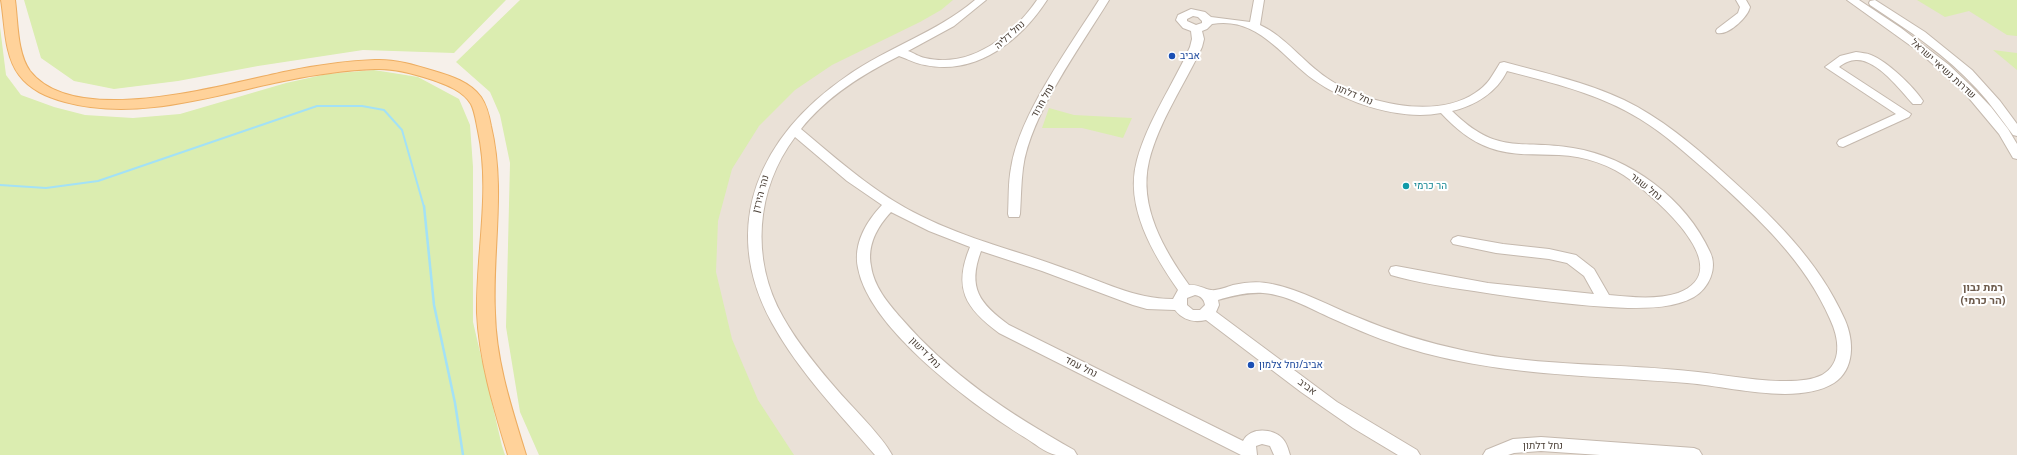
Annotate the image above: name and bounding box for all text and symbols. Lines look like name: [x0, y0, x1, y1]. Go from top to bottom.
street label: נחל דליה: [992, 18, 1028, 52]
street label: שדרות נשיאי ישראל: [1908, 36, 1978, 102]
place label: אביב: [1180, 50, 1200, 62]
marker: אביב: [1167, 51, 1177, 61]
street label: נחל חרוד: [1029, 82, 1057, 120]
street label: נחל דלתון: [1333, 82, 1375, 108]
street label: נחל שגור: [1628, 171, 1664, 203]
street label: נהר הירדן: [750, 174, 772, 214]
place label: הר כרמי: [1414, 180, 1447, 192]
marker: הר כרמי: [1401, 181, 1411, 191]
district label: רמת נבון (הר כרמי): [1960, 281, 2006, 307]
street label: נחל דישון: [907, 335, 943, 371]
street label: נחל עמד: [1063, 354, 1099, 380]
place label: אביב/נחל צלמון: [1259, 359, 1323, 371]
marker: אביב/נחל צלמון: [1246, 360, 1256, 370]
street label: אביב: [1295, 376, 1319, 398]
street label: נחל דלתון: [1523, 440, 1563, 452]

